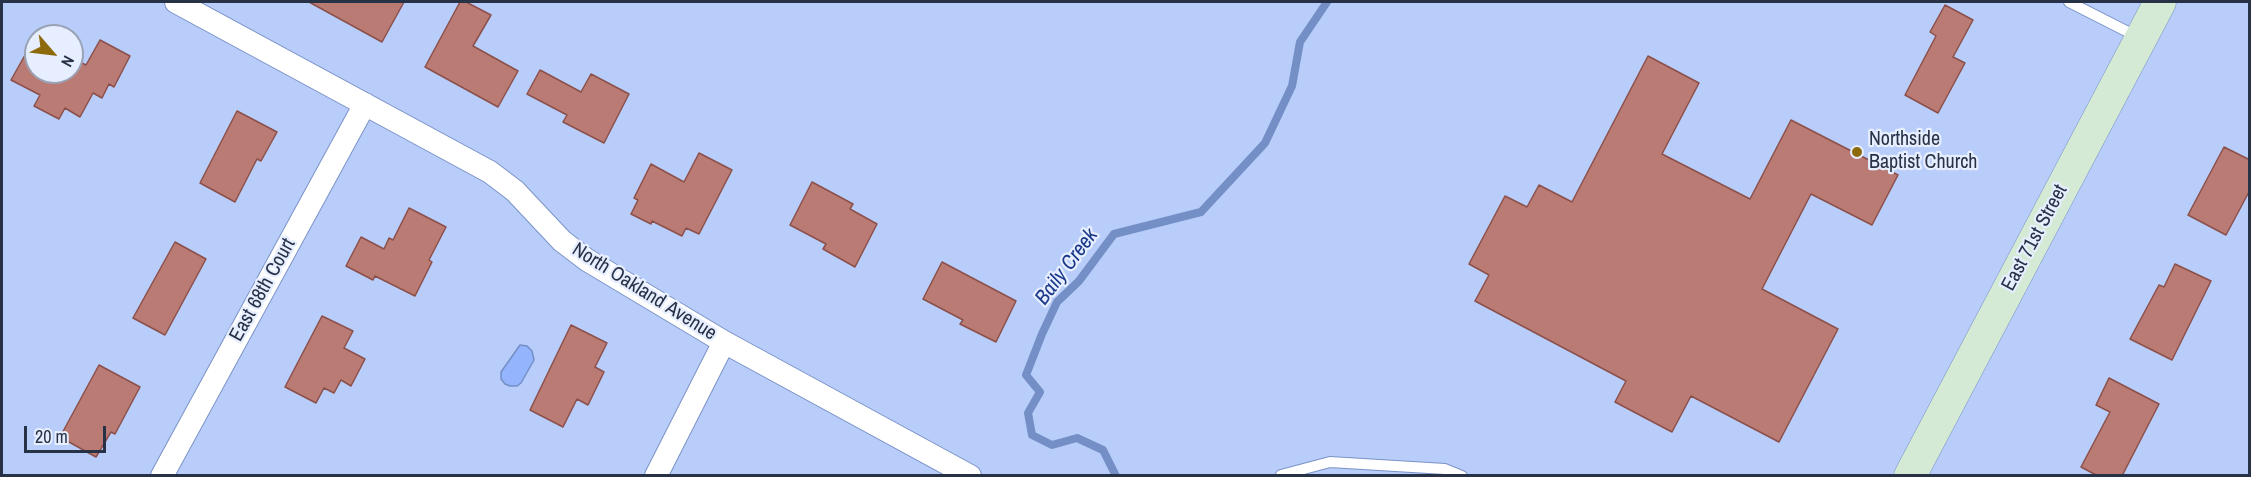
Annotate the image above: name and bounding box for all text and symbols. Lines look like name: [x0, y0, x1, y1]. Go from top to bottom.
north arrow: [24, 24, 84, 84]
text: N: [56, 52, 80, 71]
place label: Northside Baptist Church: [1869, 128, 1977, 175]
marker: Northside Baptist Church: [1850, 145, 1864, 159]
street label: East 71st Street: [1997, 181, 2073, 295]
water label: Baily Creek: [1030, 224, 1104, 310]
street label: East 68th Court: [225, 234, 301, 346]
street label: North Oakland Avenue: [567, 238, 721, 346]
scale bar: [27, 414, 110, 452]
text: 20 m: [35, 424, 68, 449]

